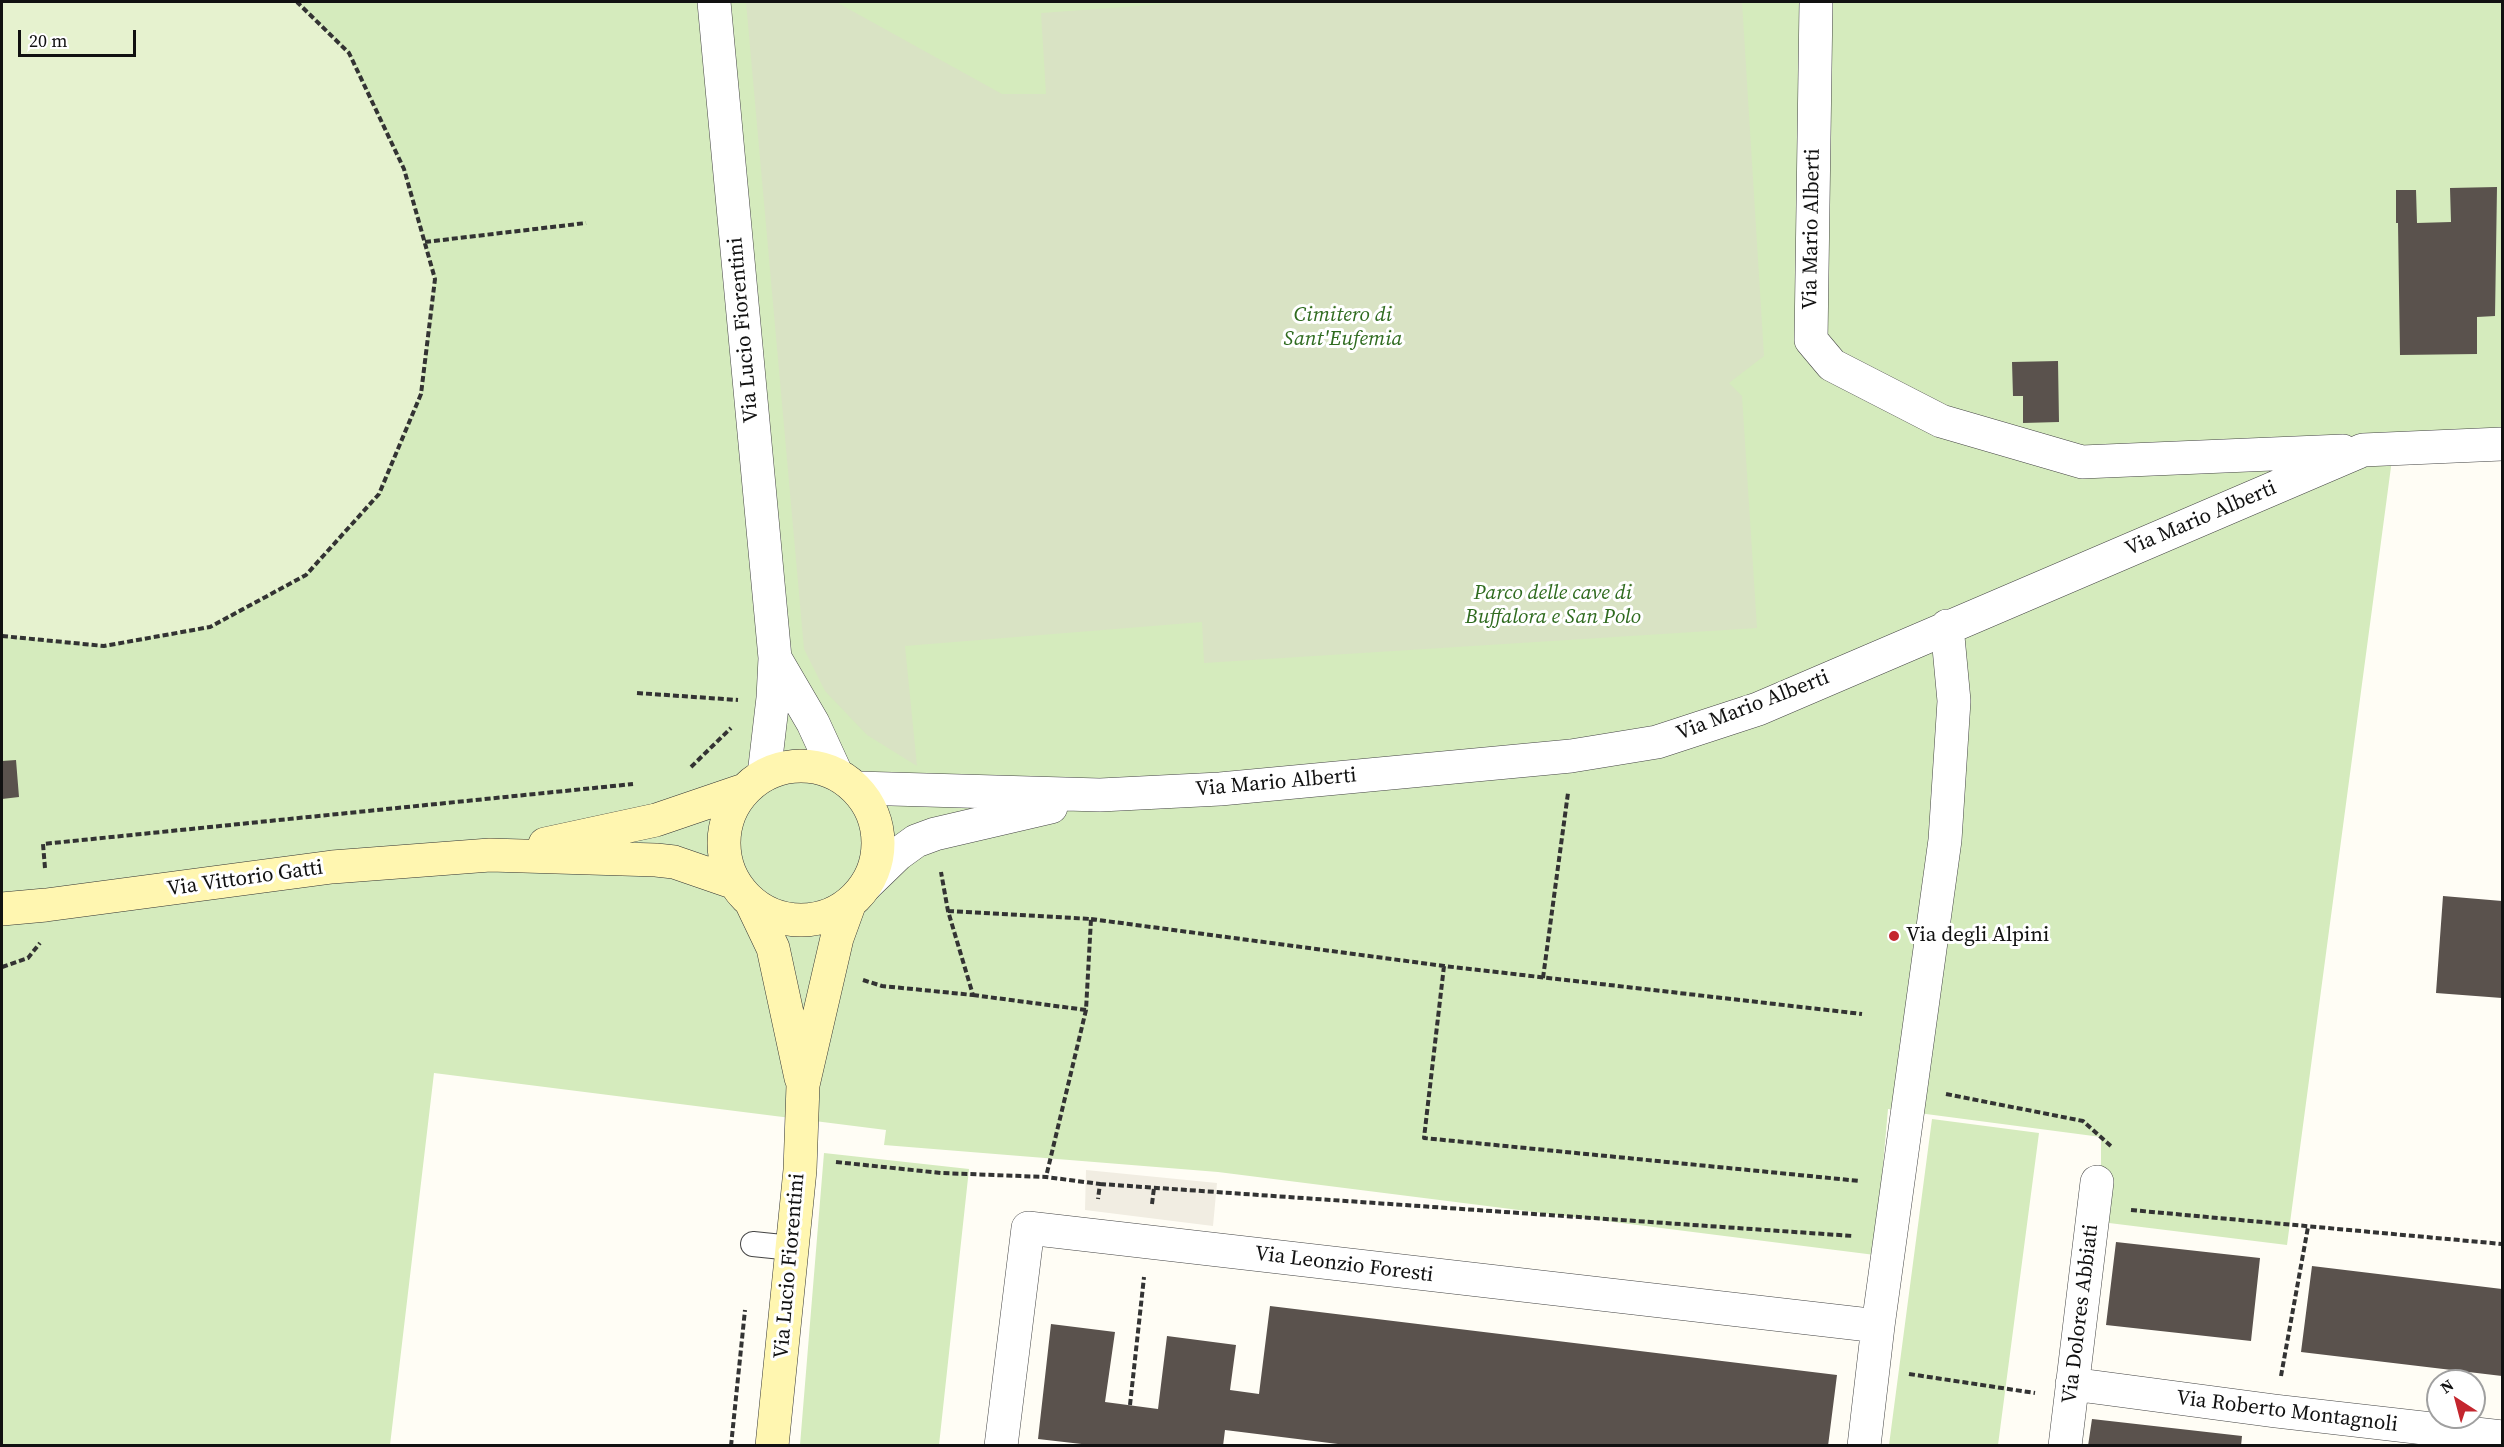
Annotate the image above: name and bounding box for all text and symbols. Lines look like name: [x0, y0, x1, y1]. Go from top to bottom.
scale bar: [21, 18, 140, 56]
text: 20 m: [29, 28, 67, 53]
street label: Via Mario Alberti: [1798, 148, 1826, 310]
street label: Via Lucio Fiorentini: [723, 236, 765, 424]
park label: Cimitero di Sant'Eufemia: [1284, 303, 1402, 353]
street label: Via Mario Alberti: [2122, 476, 2280, 562]
park label: Parco delle cave di Buffalora e San Polo: [1465, 581, 1641, 631]
street label: Via Mario Alberti: [1673, 665, 1833, 747]
street label: Via Mario Alberti: [1194, 763, 1358, 803]
street label: Via Vittorio Gatti: [165, 856, 325, 902]
place label: Via degli Alpini: [1906, 923, 2049, 949]
marker: Via degli Alpini: [1887, 929, 1901, 943]
street label: Via Lucio Fiorentini: [769, 1172, 811, 1360]
street label: Via Dolores Abbiati: [2057, 1223, 2105, 1405]
street label: Via Leonzio Foresti: [1253, 1242, 1435, 1288]
north arrow: [2426, 1369, 2486, 1429]
text: N: [2435, 1374, 2458, 1398]
street label: Via Roberto Montagnoli: [2175, 1386, 2399, 1438]

